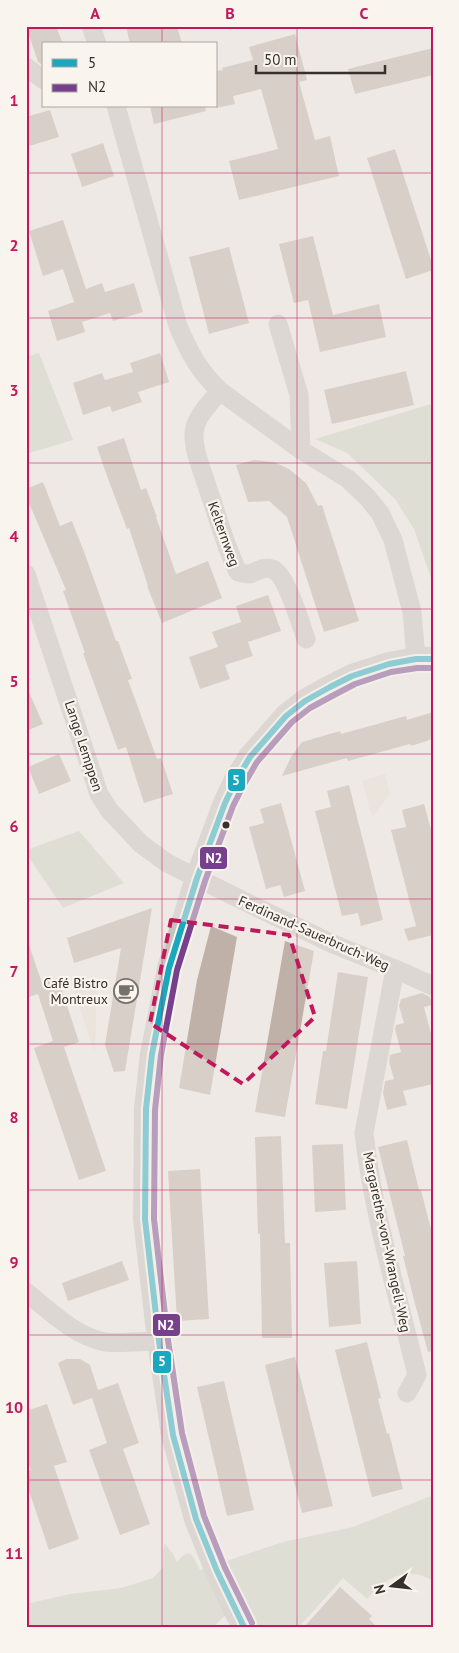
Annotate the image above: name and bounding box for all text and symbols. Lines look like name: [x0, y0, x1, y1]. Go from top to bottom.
text: A: [90, 3, 100, 23]
text: B: [225, 3, 235, 23]
text: C: [360, 3, 369, 23]
legend: [42, 42, 218, 108]
scale bar: [256, 42, 385, 74]
text: 50 m: [264, 50, 297, 69]
text: 5: [88, 53, 96, 72]
text: N2: [88, 77, 106, 96]
text: 1: [9, 90, 19, 110]
text: 2: [9, 235, 19, 255]
text: 3: [9, 380, 19, 400]
street label: Kelternweg: [204, 499, 244, 569]
text: 4: [9, 526, 19, 546]
text: 5: [9, 671, 19, 691]
street label: Lange Lemppen: [61, 698, 107, 794]
line badge: 5: [227, 768, 246, 792]
text: 5: [232, 771, 240, 789]
text: 6: [9, 816, 19, 836]
unlabelled marker: [221, 820, 231, 830]
line badge: N2: [199, 846, 228, 870]
text: N2: [205, 849, 223, 867]
street label: Ferdinand-Sauerbruch-Weg: [236, 892, 392, 974]
text: 7: [9, 961, 19, 981]
place label: Café Bistro Montreux: [43, 974, 108, 1008]
cafe icon: Café Bistro Montreux: [113, 978, 139, 1004]
text: 8: [9, 1107, 19, 1127]
street label: Margarethe-von-Wrangell-Weg: [359, 1150, 415, 1334]
text: 9: [9, 1252, 19, 1272]
line badge: N2: [152, 1313, 181, 1337]
text: N2: [157, 1316, 175, 1334]
line badge: 5: [152, 1350, 172, 1374]
text: 5: [158, 1352, 166, 1370]
text: 10: [5, 1397, 23, 1417]
text: 11: [5, 1543, 23, 1563]
north arrow: [366, 1560, 416, 1610]
text: N: [370, 1583, 389, 1596]

